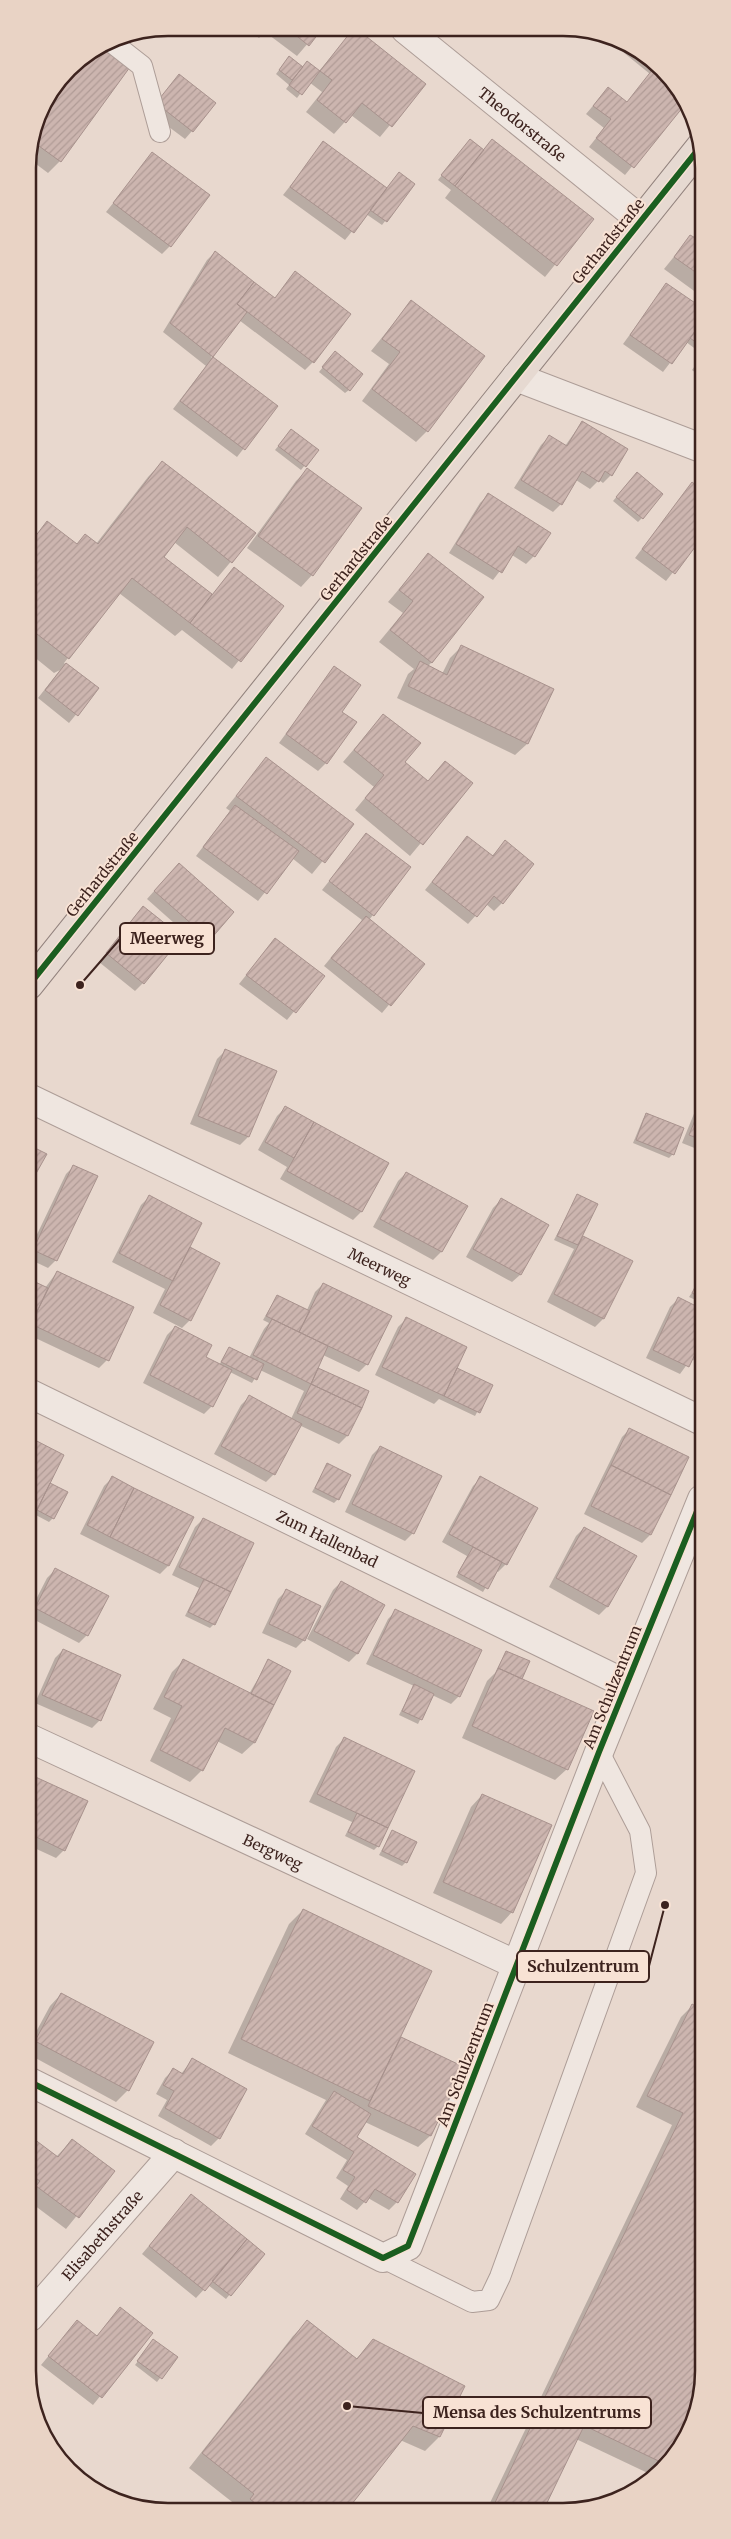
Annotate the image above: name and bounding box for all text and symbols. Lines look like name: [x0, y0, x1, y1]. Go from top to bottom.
street label: Theodorstraße: [475, 83, 570, 165]
street label: Gerhardstraße: [568, 194, 648, 288]
street label: Gerhardstraße: [316, 511, 396, 605]
street label: Gerhardstraße: [62, 827, 142, 921]
callout: Meerweg: [120, 923, 214, 954]
text: Meerweg: [130, 928, 204, 948]
street label: Meerweg: [345, 1243, 414, 1289]
street label: Zum Hallenbad: [274, 1506, 381, 1571]
street label: Am Schulzentrum: [578, 1622, 646, 1753]
street label: Bergweg: [240, 1829, 306, 1874]
callout: Schulzentrum: [517, 1951, 649, 1982]
text: Schulzentrum: [527, 1956, 639, 1976]
street label: Am Schulzentrum: [432, 1999, 498, 2130]
street label: Elisabethstraße: [57, 2186, 147, 2284]
callout: Mensa des Schulzentrums: [423, 2397, 651, 2428]
text: Mensa des Schulzentrums: [433, 2402, 641, 2422]

